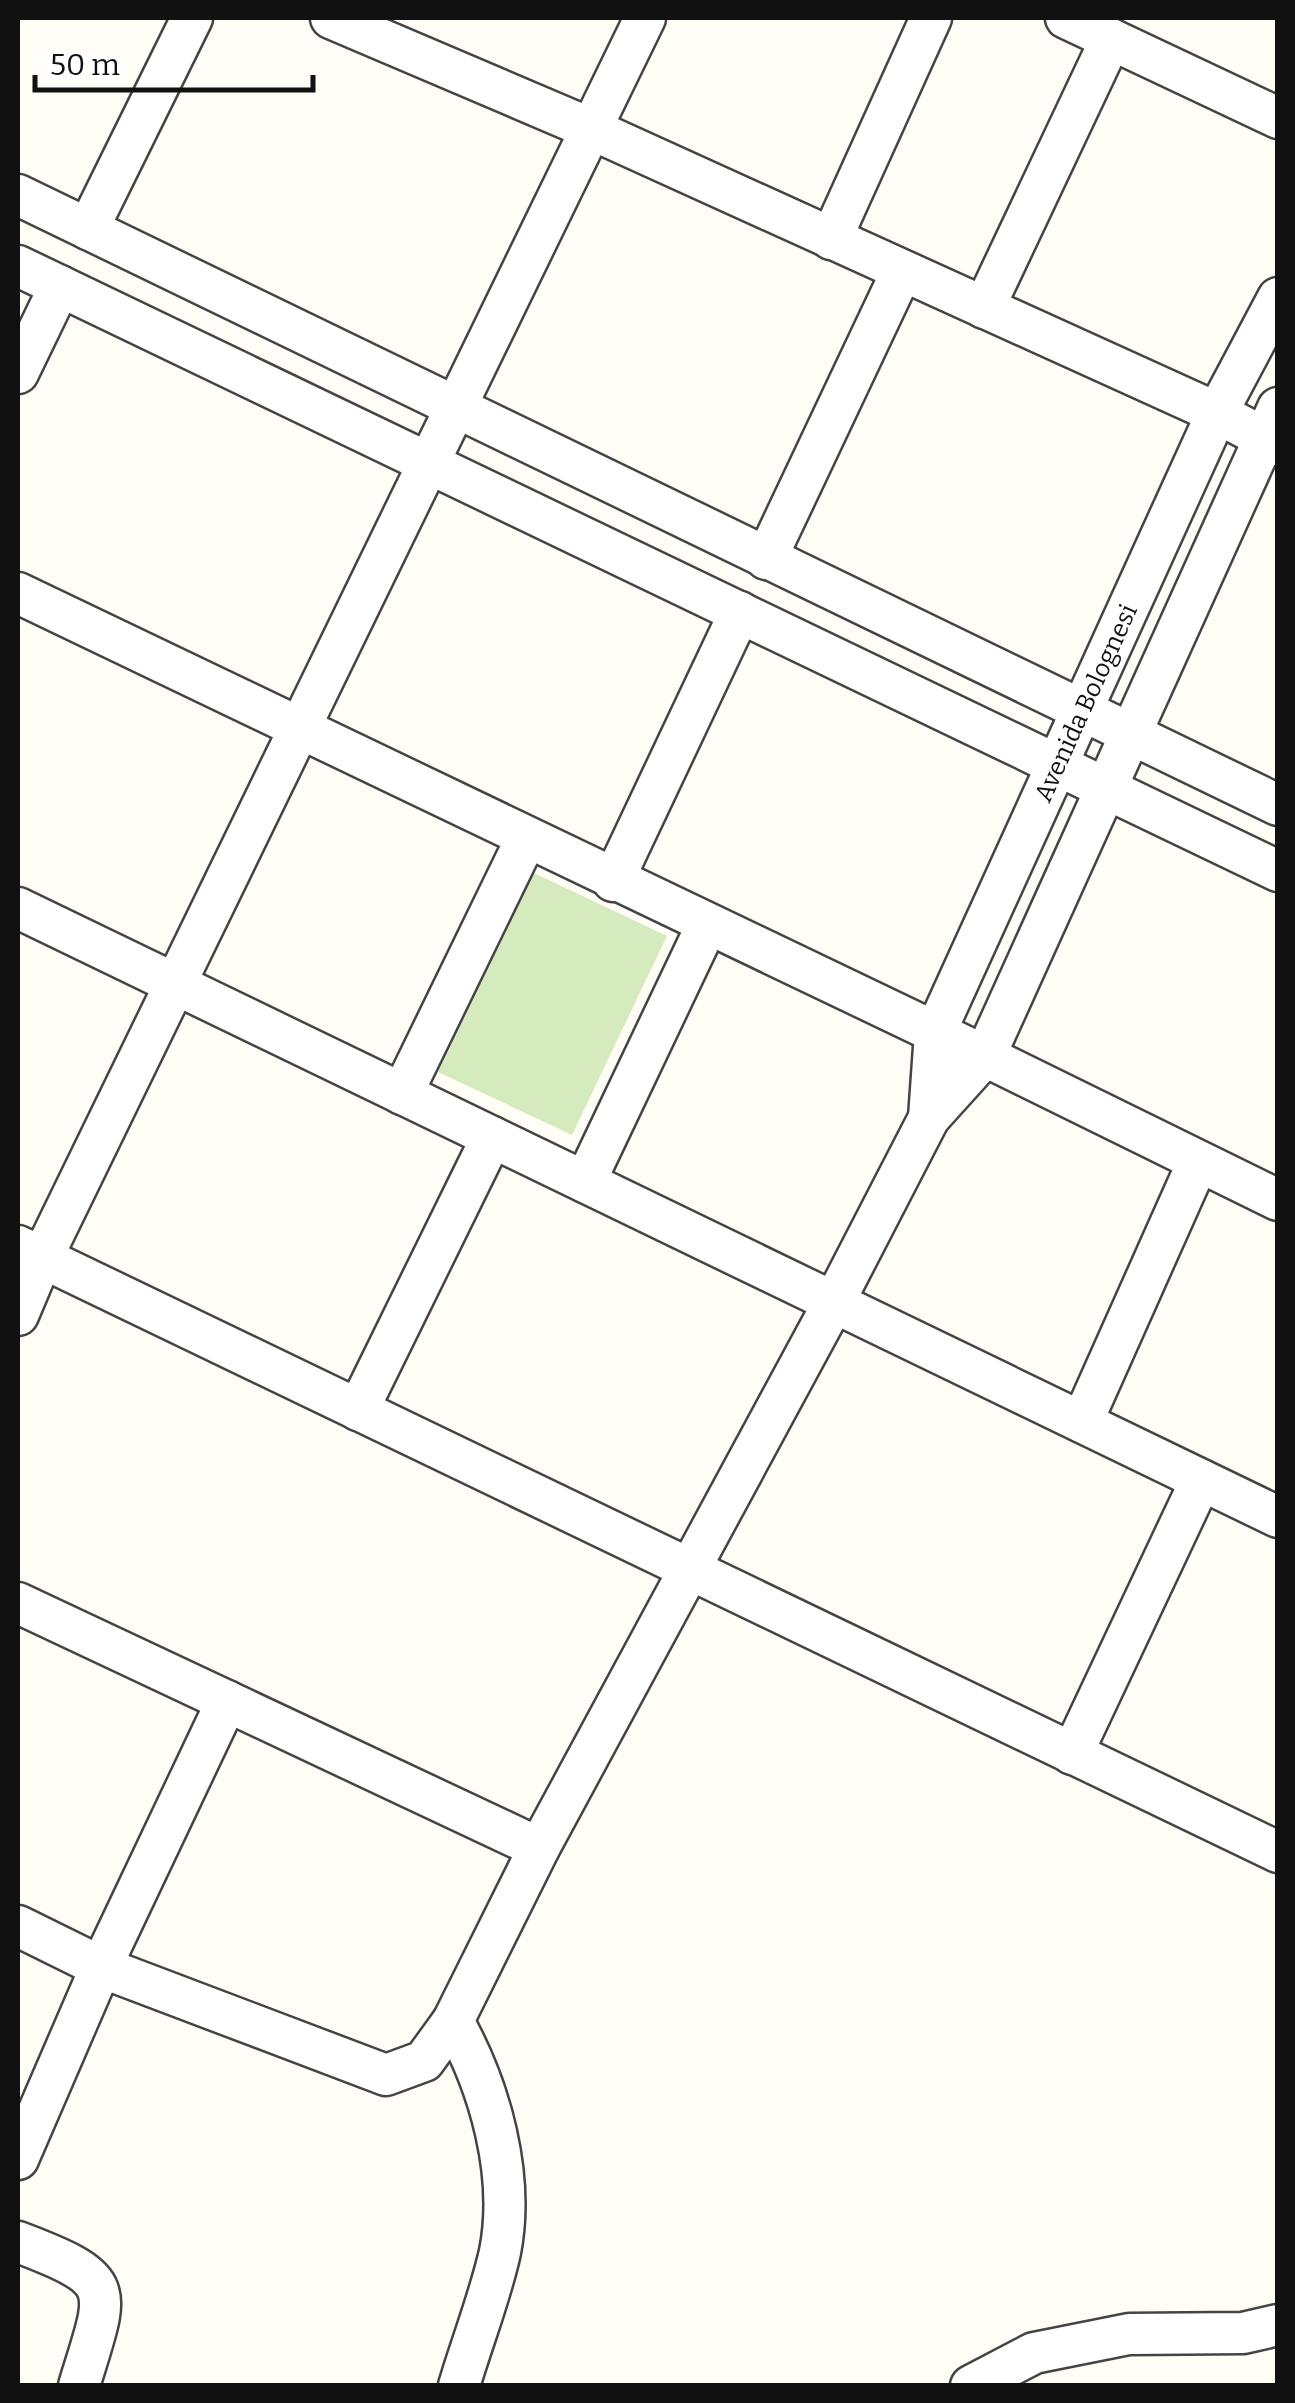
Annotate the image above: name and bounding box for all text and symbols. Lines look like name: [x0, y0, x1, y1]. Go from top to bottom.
scale bar: [35, 30, 312, 92]
text: 50 m: [50, 47, 120, 83]
street label: Avenida Bolognesi: [1028, 600, 1144, 807]

